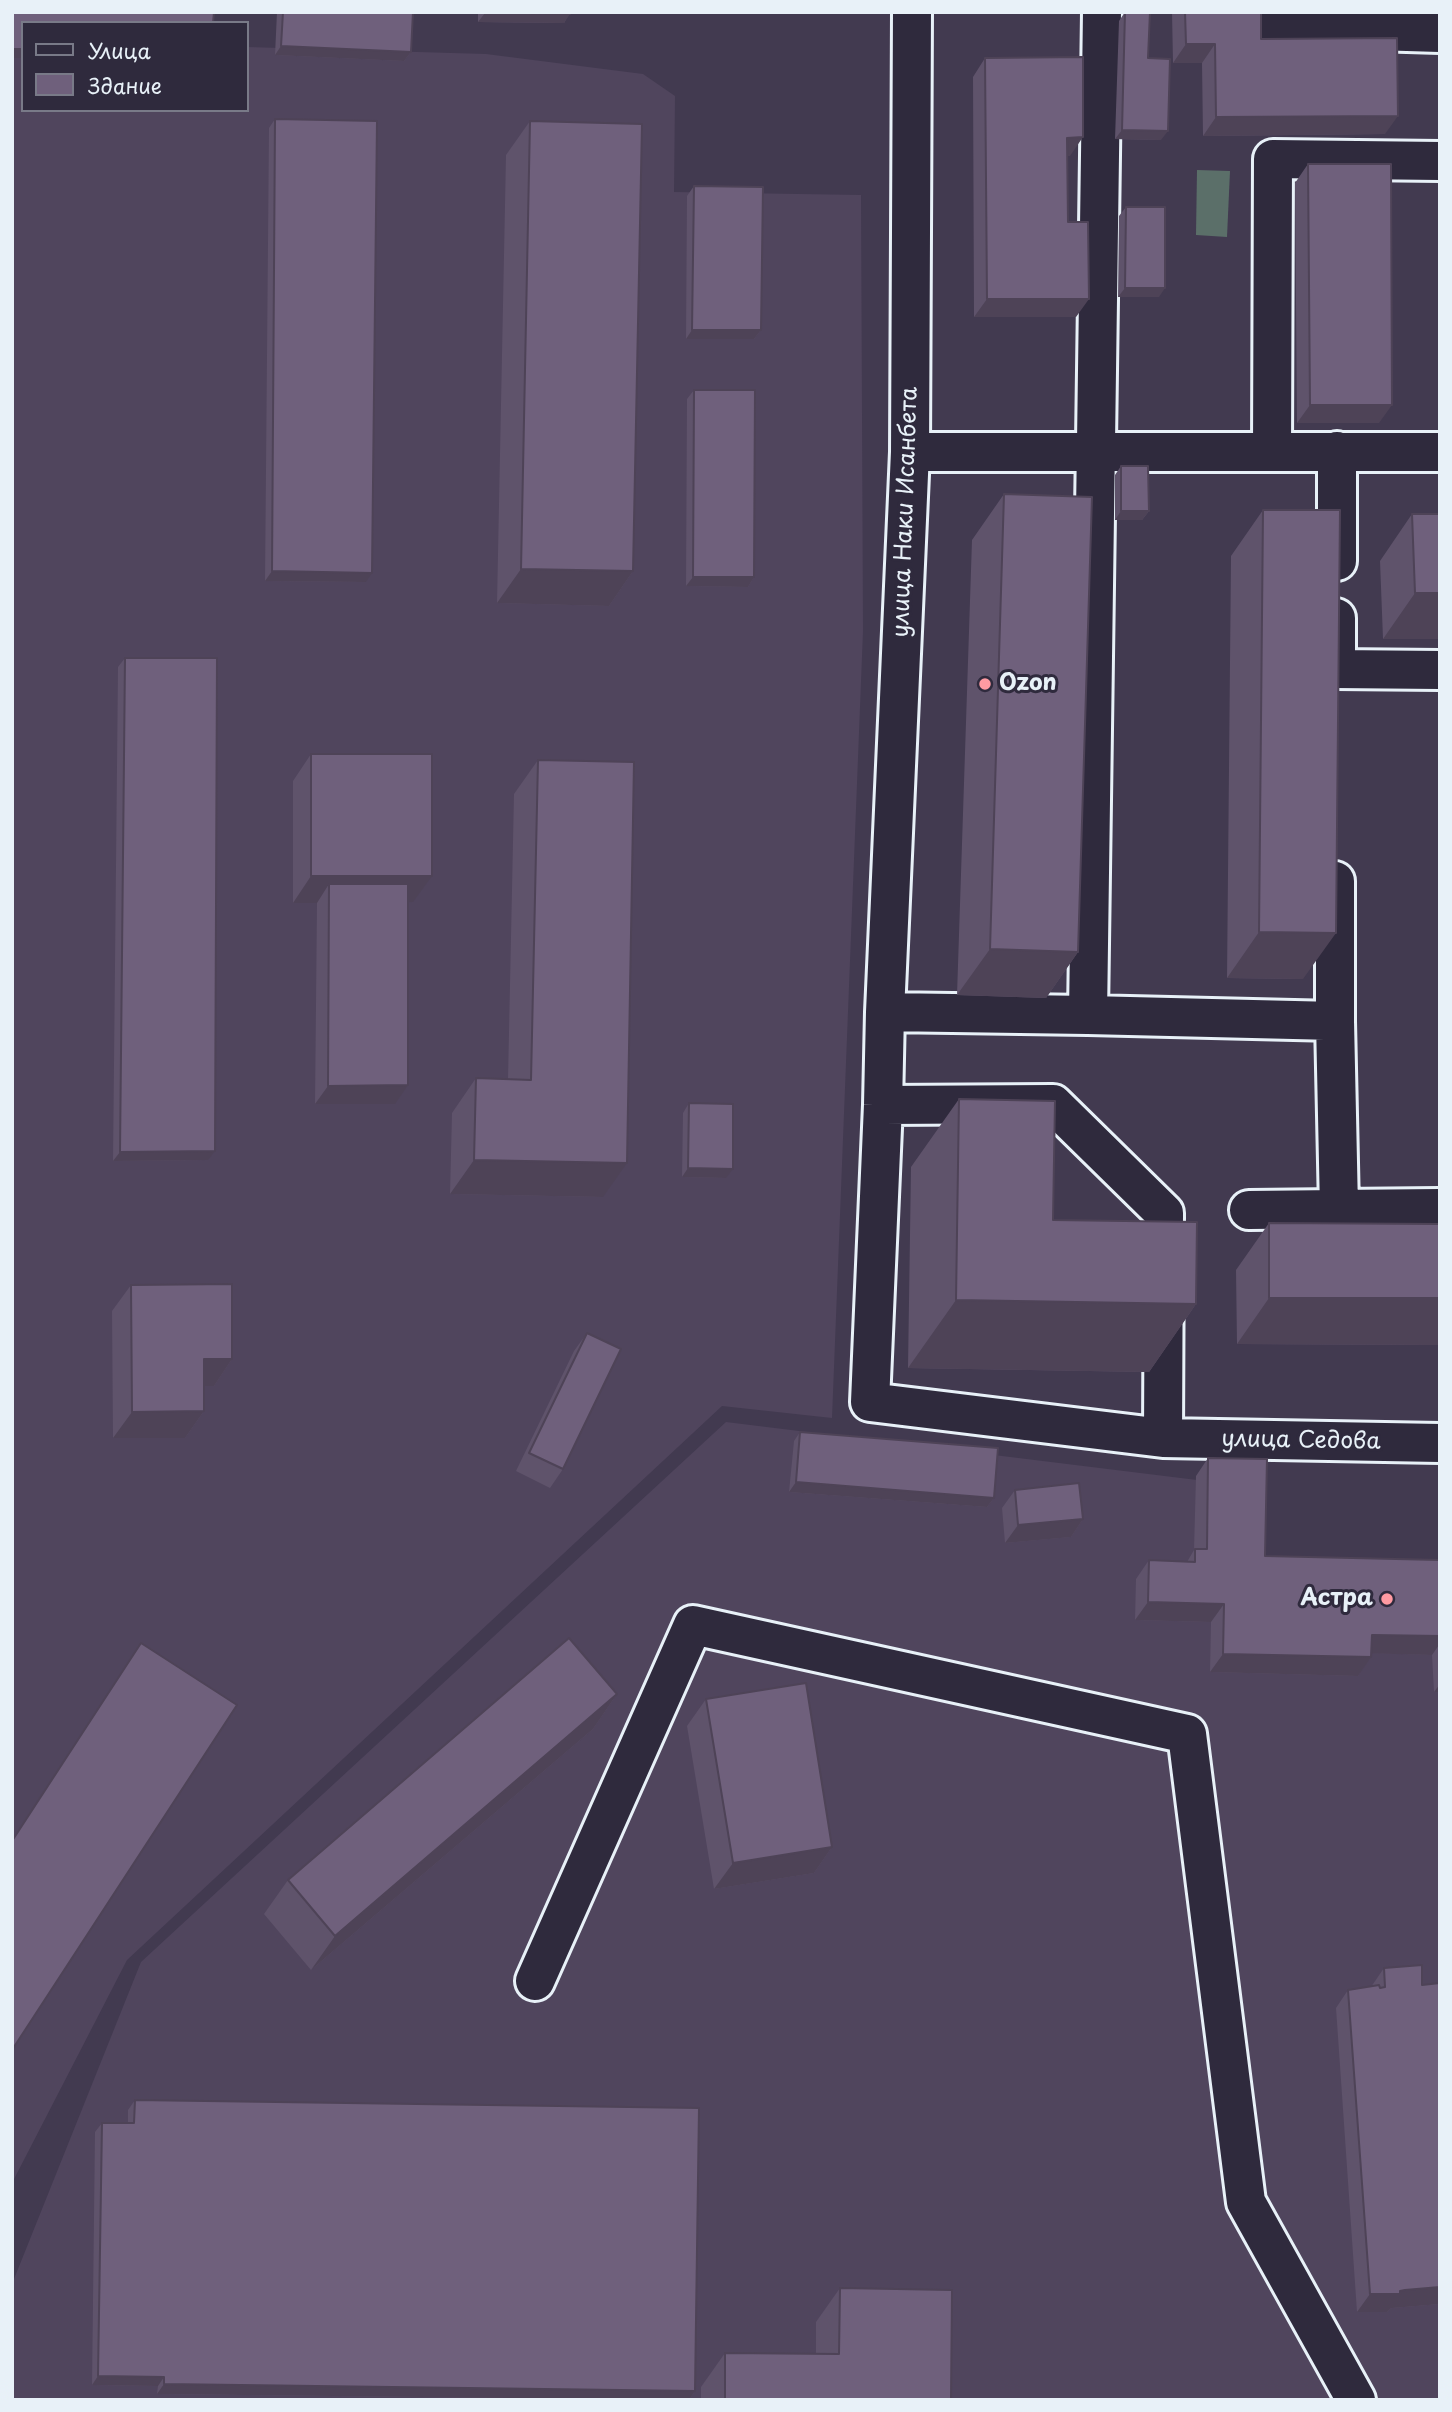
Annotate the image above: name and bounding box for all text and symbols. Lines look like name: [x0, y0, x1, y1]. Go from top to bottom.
legend: [21, 21, 248, 112]
text: Улица: [88, 34, 151, 66]
text: Здание: [88, 69, 162, 101]
street label: улица Наки Исанбета: [888, 386, 924, 638]
place label: Ozon: [999, 670, 1057, 698]
marker: Ozon: [977, 676, 993, 692]
street label: улица Седова: [1221, 1426, 1381, 1456]
place label: Астра: [1301, 1585, 1373, 1613]
marker: Астра: [1379, 1591, 1395, 1607]

